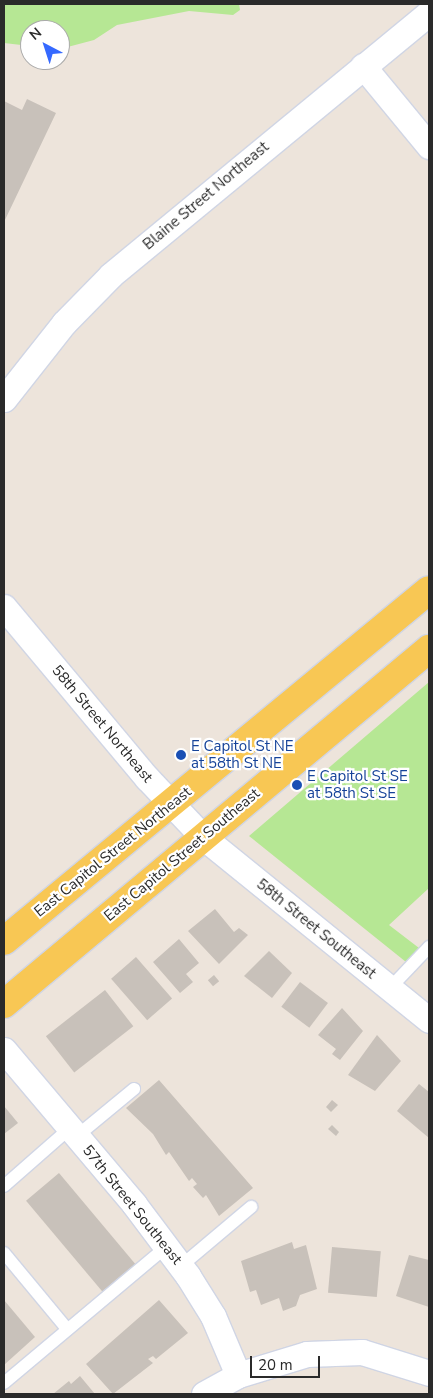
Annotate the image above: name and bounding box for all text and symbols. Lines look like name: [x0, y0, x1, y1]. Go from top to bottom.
north arrow: [20, 20, 70, 70]
text: N: [26, 23, 46, 45]
street label: Blaine Street Northeast: [140, 138, 272, 254]
street label: 58th Street Northeast: [48, 662, 156, 786]
place label: E Capitol St NE at 58th St NE: [191, 737, 294, 772]
marker: E Capitol St NE at 58th St NE: [175, 749, 187, 761]
place label: E Capitol St SE at 58th St SE: [307, 767, 408, 802]
marker: E Capitol St SE at 58th St SE: [291, 779, 303, 791]
street label: East Capitol Street Northeast: [31, 783, 195, 921]
street label: East Capitol Street Southeast: [101, 785, 263, 925]
street label: 58th Street Southeast: [253, 875, 379, 983]
street label: 57th Street Southeast: [78, 1142, 186, 1268]
scale bar: [253, 1346, 323, 1378]
text: 20 m: [258, 1355, 293, 1375]

